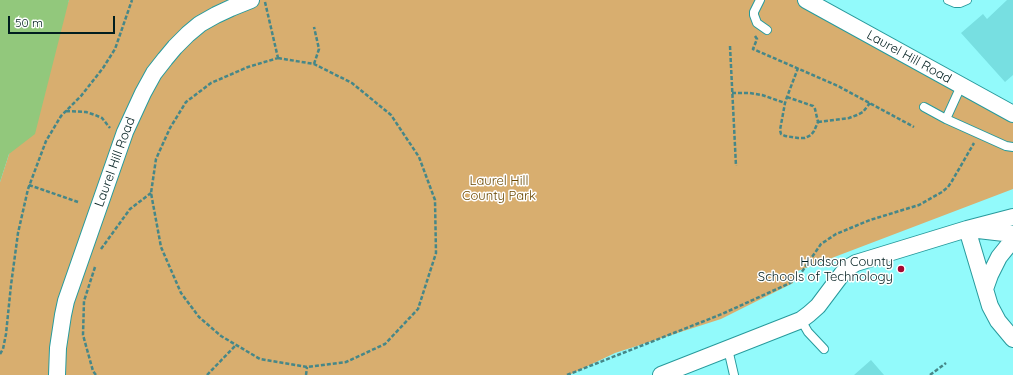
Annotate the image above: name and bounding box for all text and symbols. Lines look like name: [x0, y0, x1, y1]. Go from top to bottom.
scale bar: [10, 8, 117, 34]
text: 50 m: [15, 15, 43, 30]
street label: Laurel Hill Road: [864, 27, 954, 87]
street label: Laurel Hill Road: [91, 115, 139, 209]
park label: Laurel Hill County Park: [462, 173, 536, 204]
place label: Hudson County Schools of Technology: [758, 254, 893, 285]
marker: Hudson County Schools of Technology: [896, 264, 906, 274]

